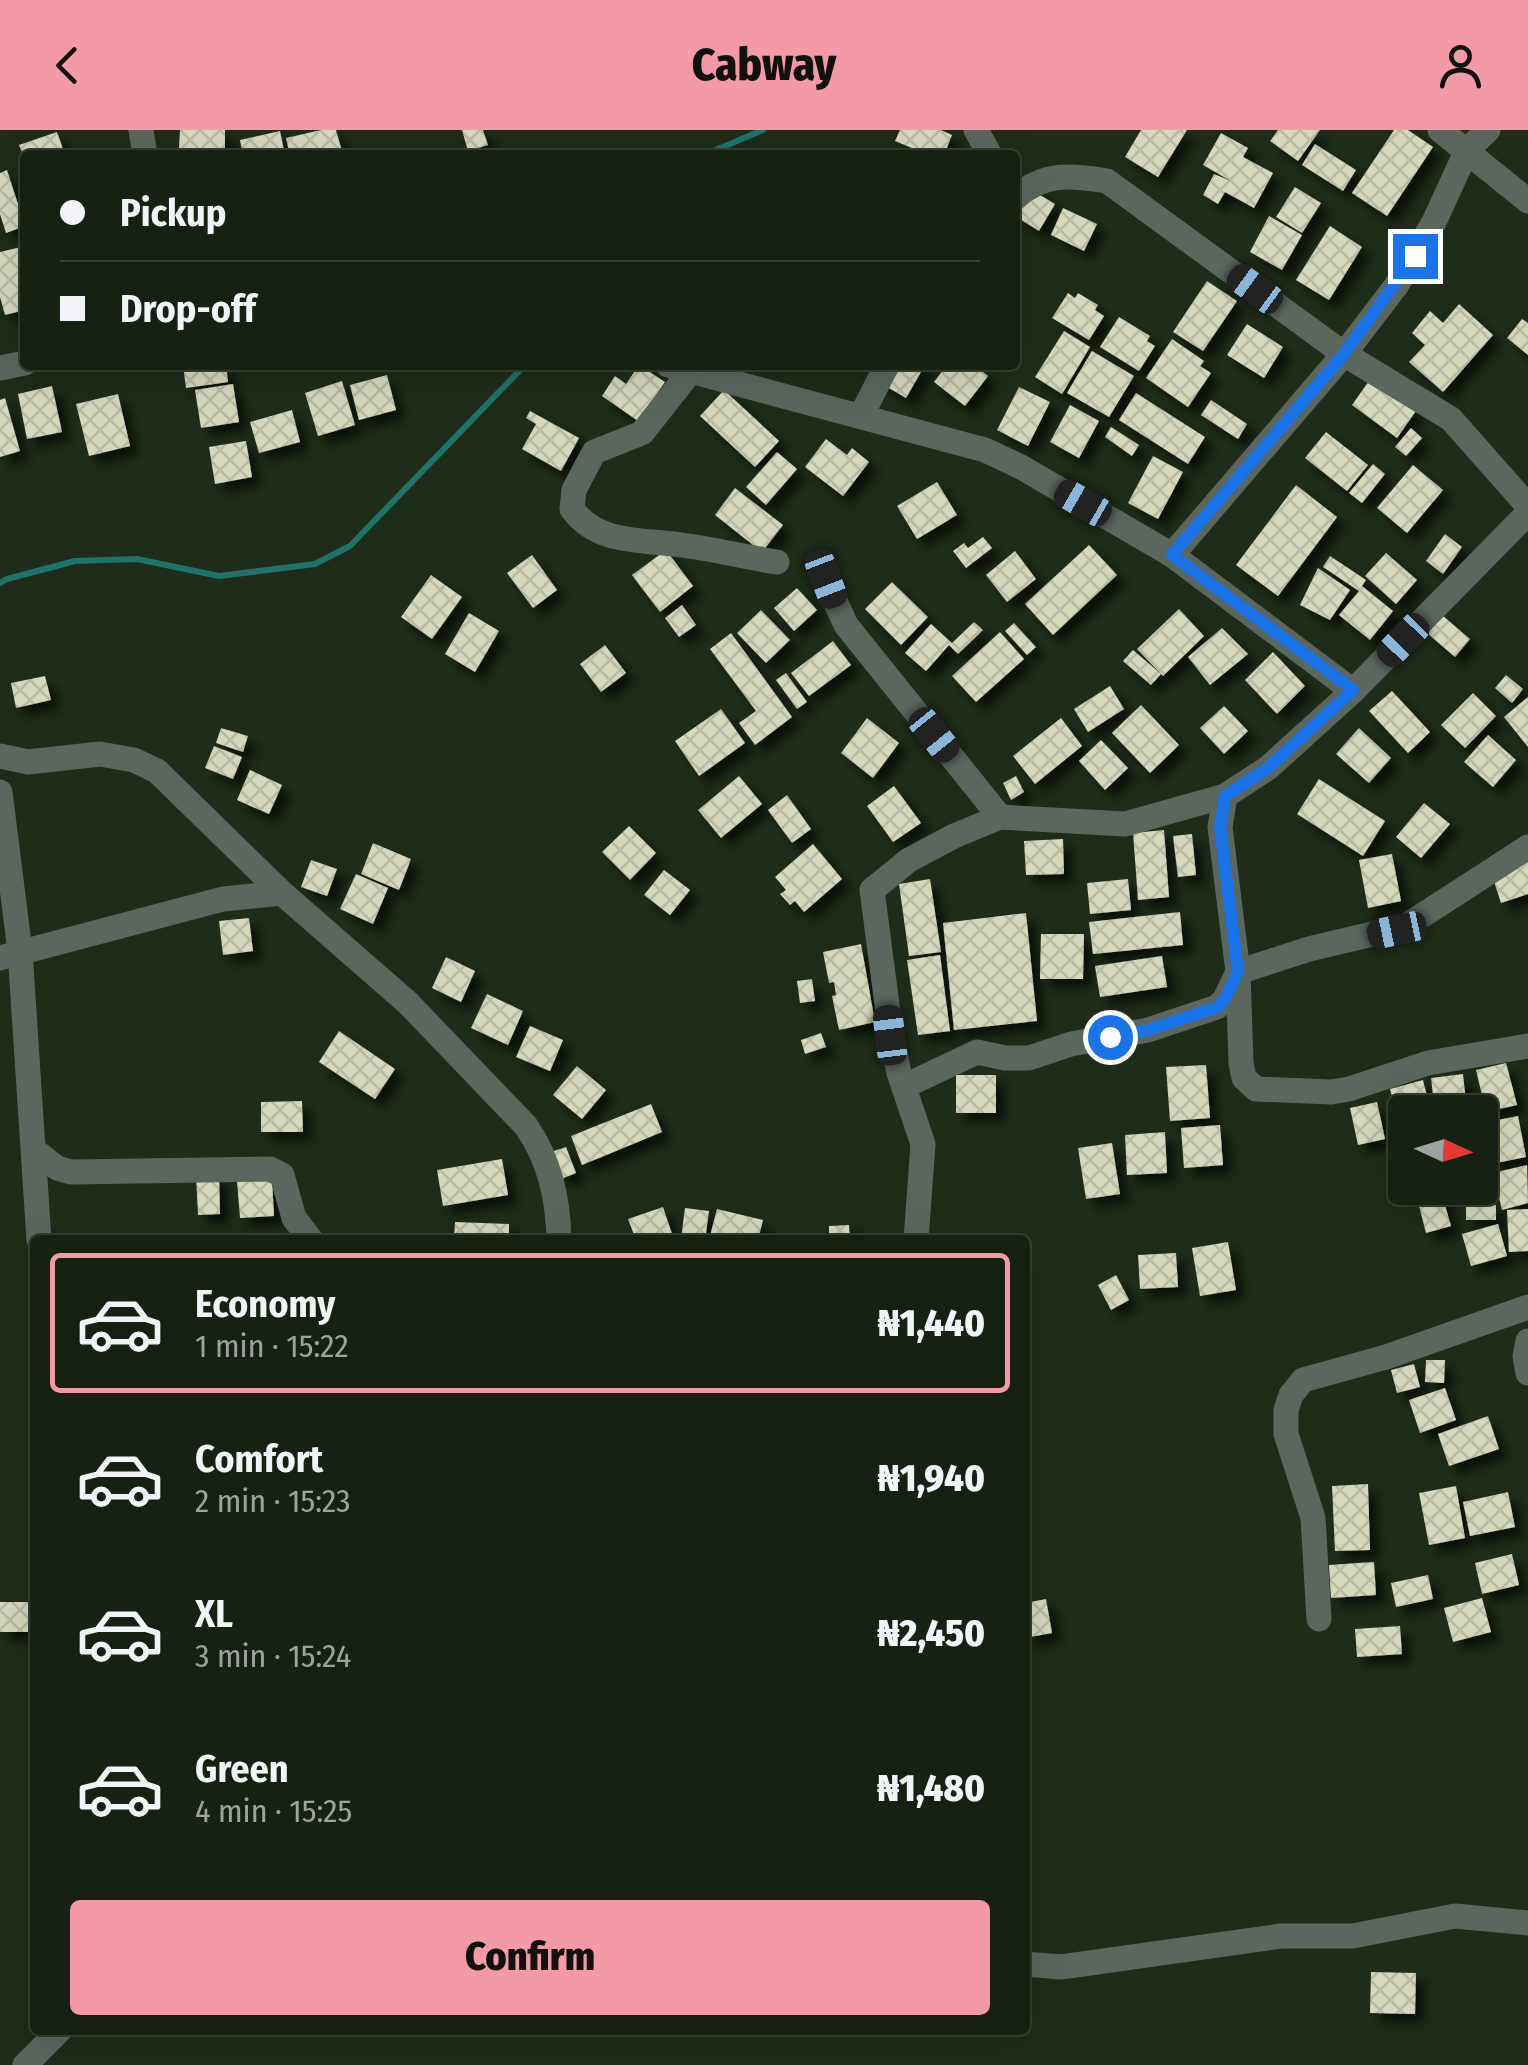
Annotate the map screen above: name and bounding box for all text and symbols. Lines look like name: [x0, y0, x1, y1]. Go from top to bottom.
icon: back: [40, 38, 95, 93]
text: Cabway: [692, 38, 836, 92]
icon: person: [1433, 38, 1488, 93]
text: Pickup: [120, 190, 226, 236]
route end: [1393, 234, 1438, 279]
car: [1222, 259, 1288, 319]
text: Drop-off: [120, 286, 256, 332]
car: [1050, 475, 1116, 531]
car: [801, 546, 851, 612]
car: [1371, 608, 1435, 672]
car: [903, 702, 965, 768]
car: [1365, 909, 1429, 951]
car: [871, 1003, 909, 1067]
route start: [1088, 1015, 1133, 1060]
north arrow: [1388, 1095, 1498, 1205]
map controls: [1388, 1095, 1498, 1205]
icon: car: [75, 1278, 165, 1368]
text: Economy: [195, 1281, 335, 1327]
text: ₦1,440: [877, 1300, 985, 1346]
text: 1 min · 15:22: [195, 1327, 349, 1365]
icon: car: [75, 1433, 165, 1523]
text: Comfort: [195, 1436, 323, 1482]
text: ₦1,940: [878, 1455, 985, 1501]
text: 2 min · 15:23: [195, 1482, 350, 1520]
icon: car: [75, 1588, 165, 1678]
text: XL: [195, 1591, 233, 1637]
text: ₦2,450: [877, 1610, 985, 1656]
text: 3 min · 15:24: [195, 1637, 351, 1675]
icon: car: [75, 1743, 165, 1833]
text: Green: [195, 1746, 289, 1792]
text: ₦1,480: [877, 1765, 985, 1811]
text: 4 min · 15:25: [195, 1792, 352, 1830]
button: Confirm: [70, 1900, 990, 2015]

